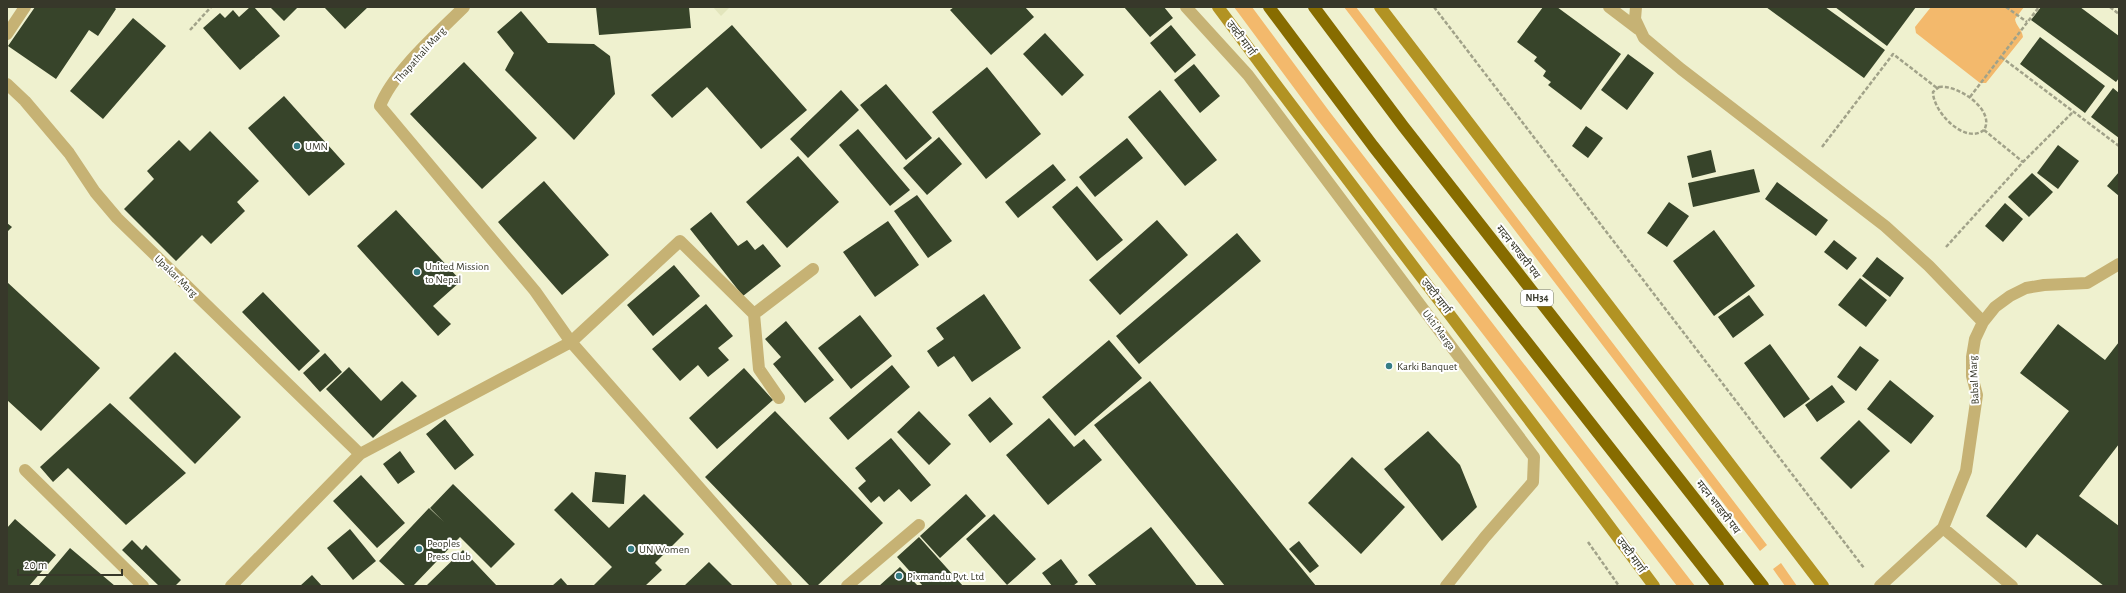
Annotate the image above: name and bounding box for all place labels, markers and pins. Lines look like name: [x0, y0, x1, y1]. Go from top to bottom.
marker: UMN: [292, 141, 302, 151]
place label: UMN: [305, 141, 328, 152]
place label: United Mission to Nepal: [425, 261, 489, 285]
marker: United Mission to Nepal: [412, 267, 422, 277]
marker: Karki Banquet: [1384, 361, 1394, 371]
place label: Karki Banquet: [1397, 361, 1458, 372]
place label: Peoples Press Club: [427, 538, 471, 562]
marker: Peoples Press Club: [414, 544, 424, 554]
marker: UN Women: [626, 544, 636, 554]
place label: UN Women: [639, 544, 689, 555]
marker: Pixmandu Pvt. Ltd: [894, 571, 904, 581]
place label: Pixmandu Pvt. Ltd: [907, 571, 985, 582]

